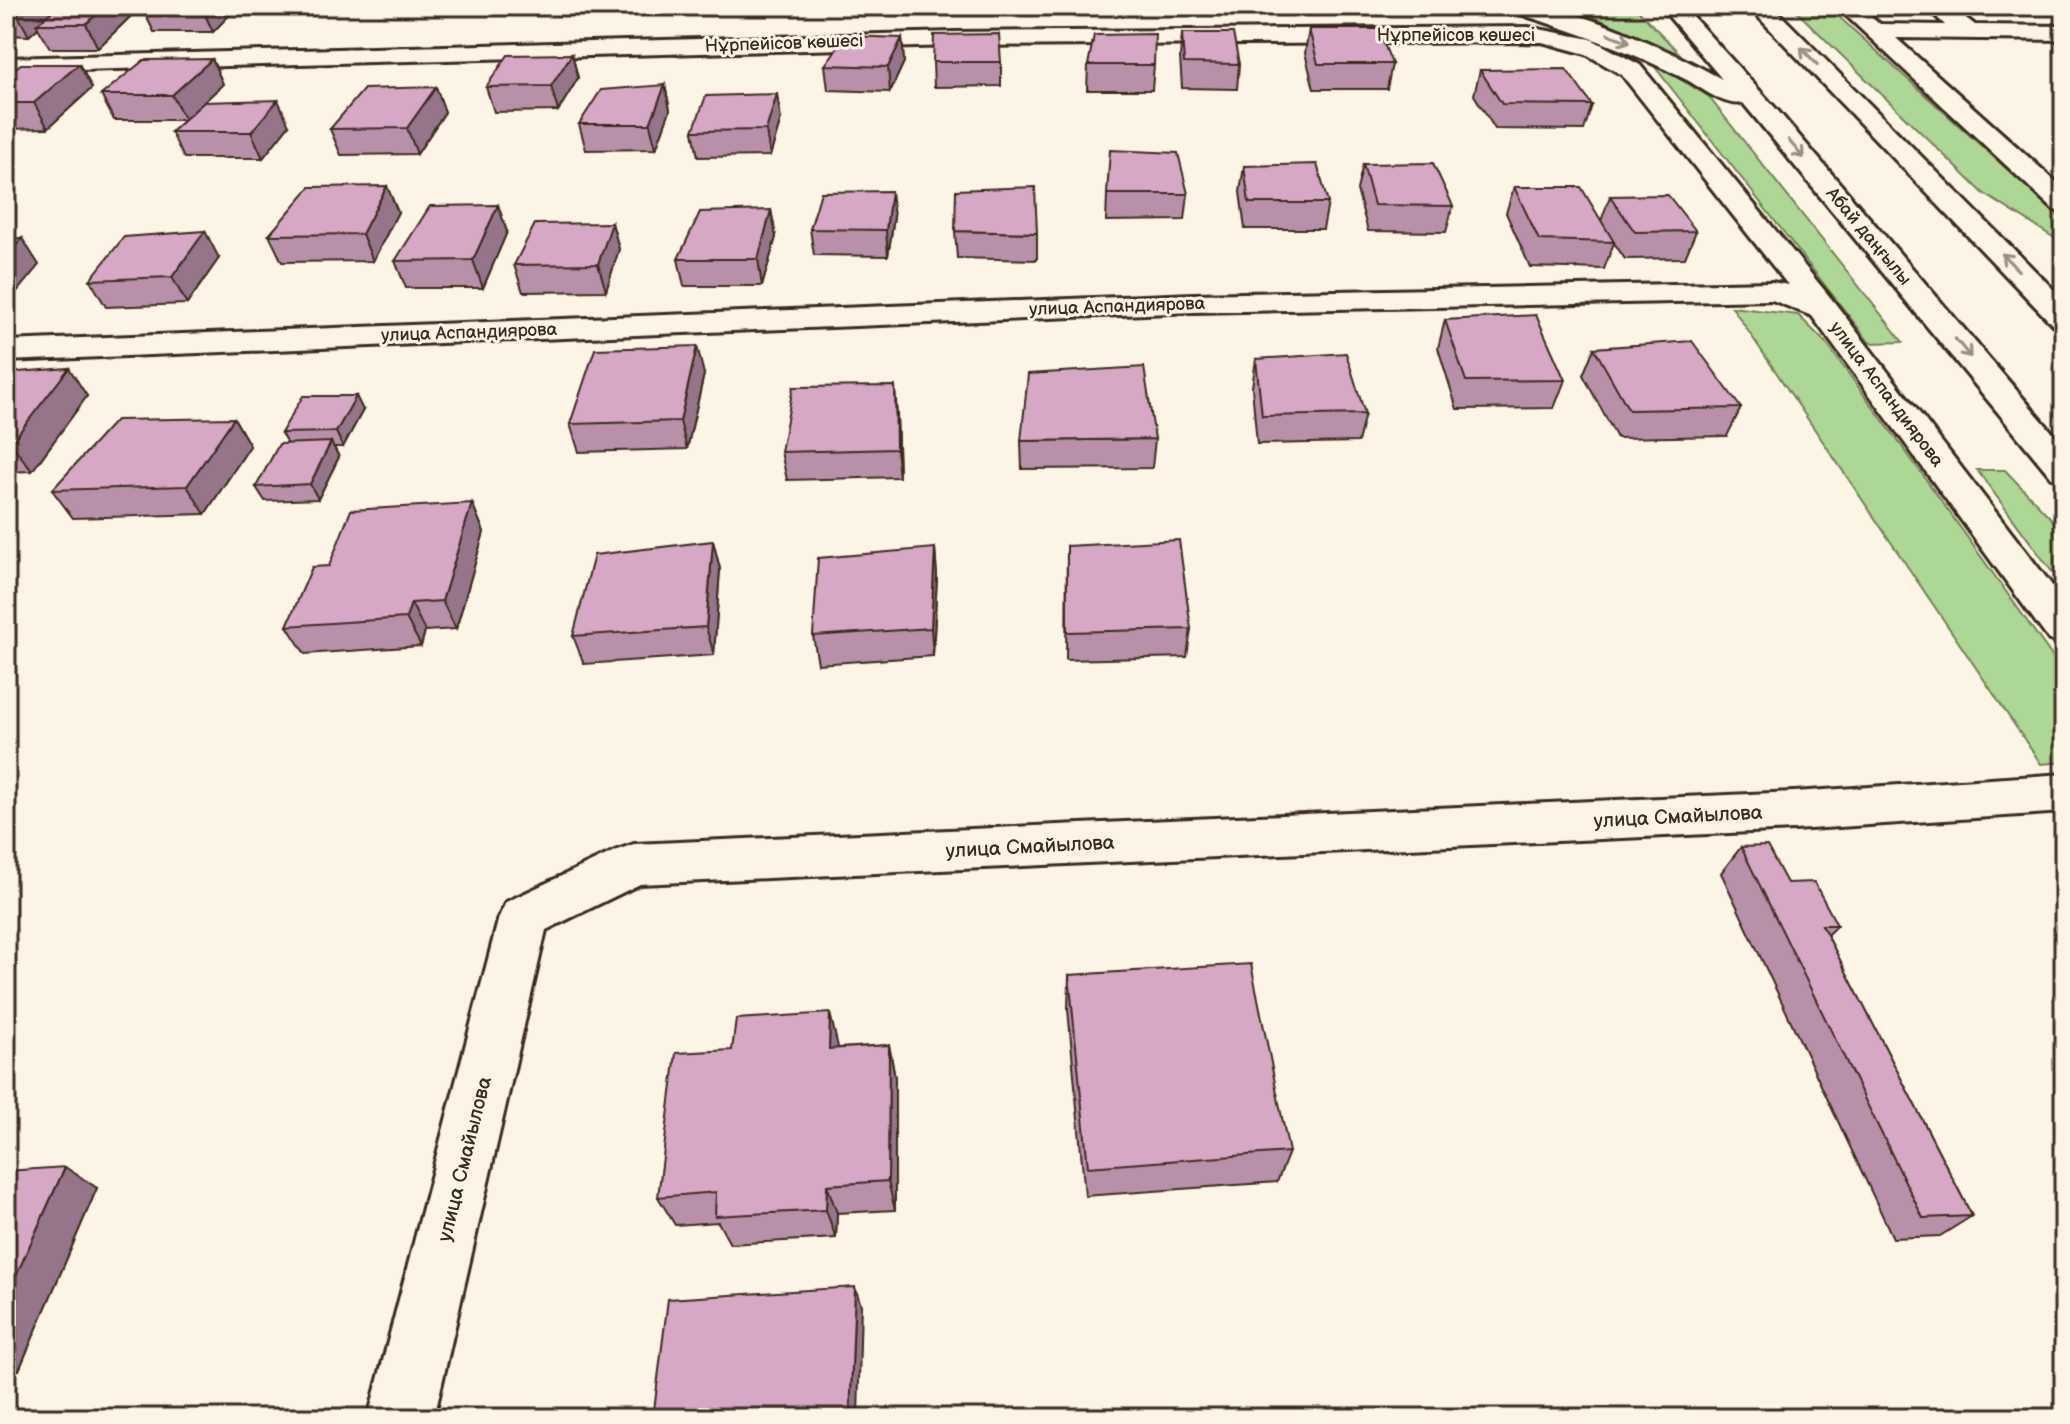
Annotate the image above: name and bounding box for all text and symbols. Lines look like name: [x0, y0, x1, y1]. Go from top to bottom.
street label: Нұрпейісов көшесі: [1377, 25, 1535, 46]
street label: Нұрпейісов көшесі: [704, 30, 864, 57]
one-way arrow: [1606, 32, 1631, 46]
one-way arrow: [1799, 46, 1818, 66]
one-way arrow: [1787, 138, 1805, 159]
street label: Абай даңғылы: [1821, 182, 1916, 289]
one-way arrow: [2000, 252, 2019, 272]
street label: улица Аспандиярова: [1029, 293, 1206, 320]
street label: улица Аспандиярова: [1825, 318, 1948, 471]
street label: улица Аспандиярова: [381, 319, 558, 346]
one-way arrow: [1954, 338, 1972, 358]
street label: улица Смайылова: [1593, 801, 1763, 833]
street label: улица Смайылова: [945, 831, 1115, 863]
street label: улица Смайылова: [433, 1074, 497, 1244]

